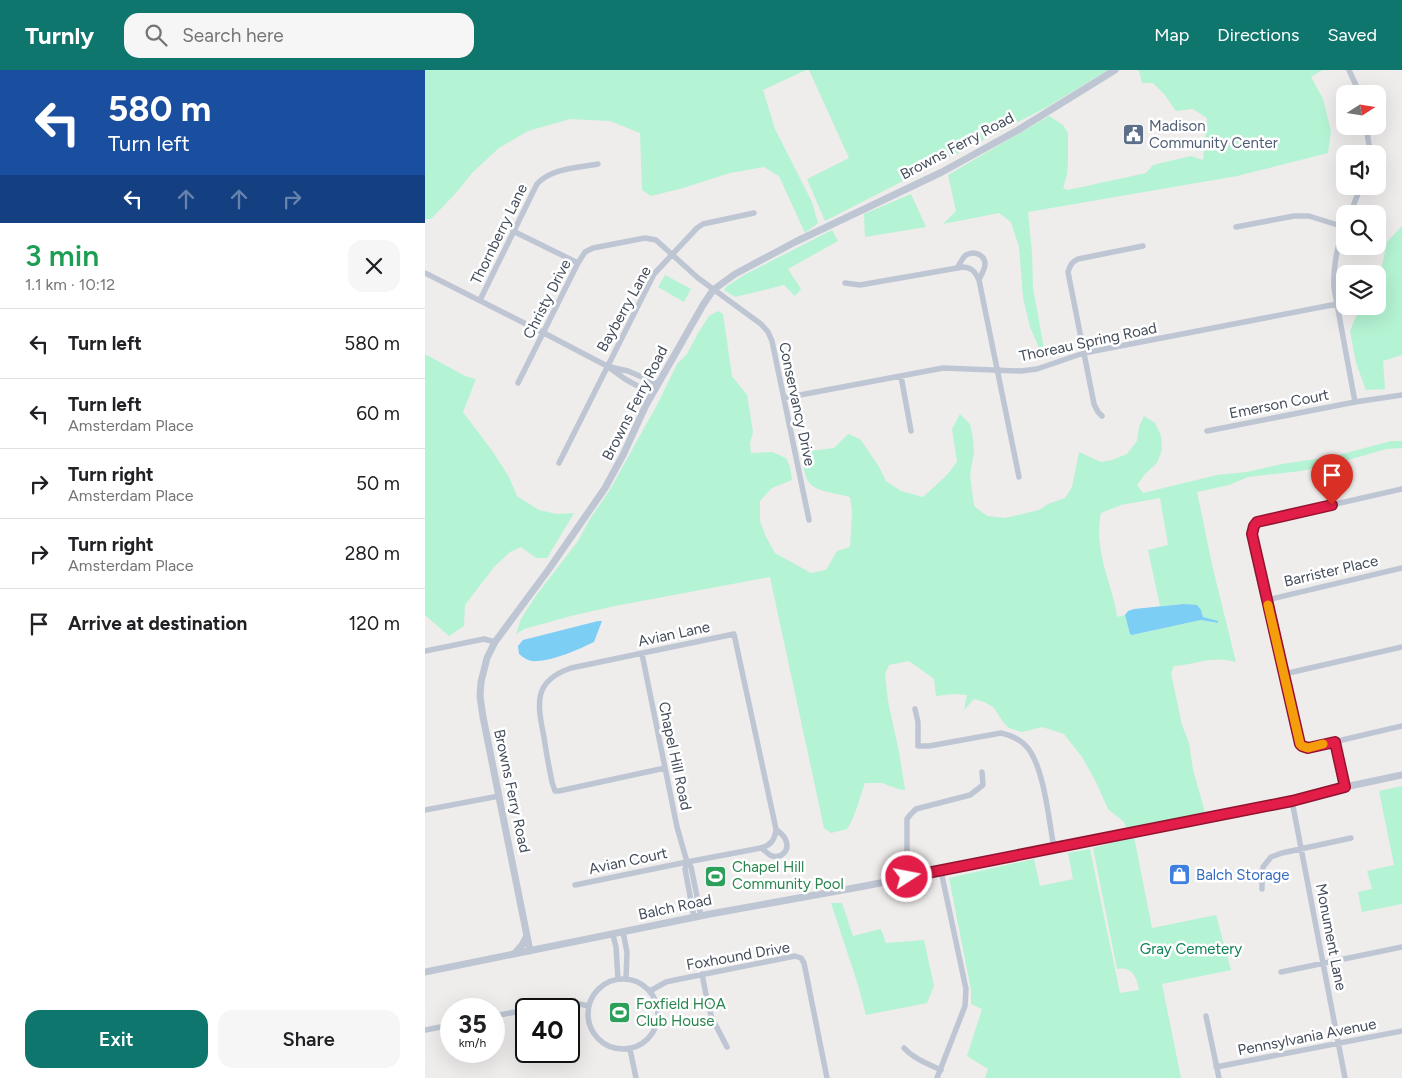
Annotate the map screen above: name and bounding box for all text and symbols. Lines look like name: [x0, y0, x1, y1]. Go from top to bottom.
search box: [124, 13, 474, 58]
text: Turnly: [25, 21, 94, 50]
icon: search: [142, 21, 170, 49]
text: Search here: [182, 24, 284, 47]
text: Map: [1154, 24, 1189, 46]
text: Directions: [1217, 24, 1299, 46]
text: Saved: [1327, 24, 1377, 46]
north arrow: [1336, 85, 1386, 135]
map controls: [1336, 85, 1386, 315]
text: 580 m: [108, 88, 211, 130]
icon: left: [25, 90, 90, 155]
street label: Browns Ferry Road: [897, 108, 1017, 184]
place label: Madison Community Center: [1149, 117, 1278, 152]
public building icon: Madison Community Center: [1121, 123, 1145, 147]
text: Turn left: [108, 130, 190, 157]
button: sound: [1336, 145, 1386, 195]
street label: Thornberry Lane: [467, 181, 531, 287]
icon: left: [119, 185, 147, 213]
icon: ahead: [172, 185, 200, 213]
icon: ahead: [225, 185, 253, 213]
icon: right: [278, 185, 306, 213]
button: search: [1336, 205, 1386, 255]
text: 3 min: [25, 237, 99, 274]
button: close: [348, 240, 400, 292]
street label: Christy Drive: [519, 256, 575, 342]
street label: Bayberry Lane: [593, 263, 655, 355]
button: layers: [1336, 265, 1386, 315]
text: 1.1 km · 10:12: [25, 275, 115, 294]
street label: Thoreau Spring Road: [1017, 319, 1159, 365]
icon: left: [25, 330, 53, 358]
text: Turn left: [68, 332, 142, 355]
text: 580 m: [344, 332, 400, 355]
street label: Conservancy Drive: [775, 341, 819, 467]
street label: Browns Ferry Road: [598, 343, 672, 463]
street label: Emerson Court: [1228, 385, 1331, 422]
text: Turn left: [68, 393, 142, 416]
icon: left: [25, 400, 53, 428]
text: 60 m: [356, 402, 400, 425]
text: Amsterdam Place: [68, 416, 194, 435]
pin: [1311, 454, 1353, 505]
icon: arrive: [1318, 461, 1346, 489]
text: Turn right: [68, 463, 154, 486]
icon: right: [25, 470, 53, 498]
text: 50 m: [356, 472, 400, 495]
text: Amsterdam Place: [68, 486, 194, 505]
text: Turn right: [68, 533, 154, 556]
icon: right: [25, 540, 53, 568]
text: 280 m: [345, 542, 400, 565]
street label: Barrister Place: [1282, 551, 1380, 591]
text: Amsterdam Place: [68, 556, 194, 575]
icon: arrive: [25, 610, 53, 638]
text: Arrive at destination: [68, 612, 247, 635]
text: 120 m: [348, 612, 400, 635]
street label: Avian Lane: [636, 618, 712, 650]
street label: Chapel Hill Road: [655, 700, 695, 812]
street label: Browns Ferry Road: [490, 727, 534, 855]
street label: Avian Court: [587, 844, 669, 878]
position arrow: [880, 850, 932, 902]
place label: Chapel Hill Community Pool: [732, 858, 844, 893]
shop icon: Balch Storage: [1168, 863, 1192, 887]
sports icon: Chapel Hill Community Pool: [704, 864, 728, 888]
place label: Balch Storage: [1196, 866, 1290, 884]
street label: Monument Lane: [1312, 882, 1350, 992]
street label: Balch Road: [637, 890, 713, 924]
street label: Foxhound Drive: [685, 938, 791, 974]
park label: Gray Cemetery: [1140, 940, 1242, 958]
place label: Foxfield HOA Club House: [636, 995, 726, 1030]
speed limit sign: 40: [515, 998, 580, 1063]
sports icon: Foxfield HOA Club House: [608, 1001, 632, 1025]
text: 35: [458, 1009, 487, 1039]
button: Exit: [25, 1010, 208, 1068]
button: Share: [218, 1010, 400, 1068]
street label: Pennsylvania Avenue: [1236, 1015, 1378, 1059]
text: km/h: [459, 1036, 486, 1050]

